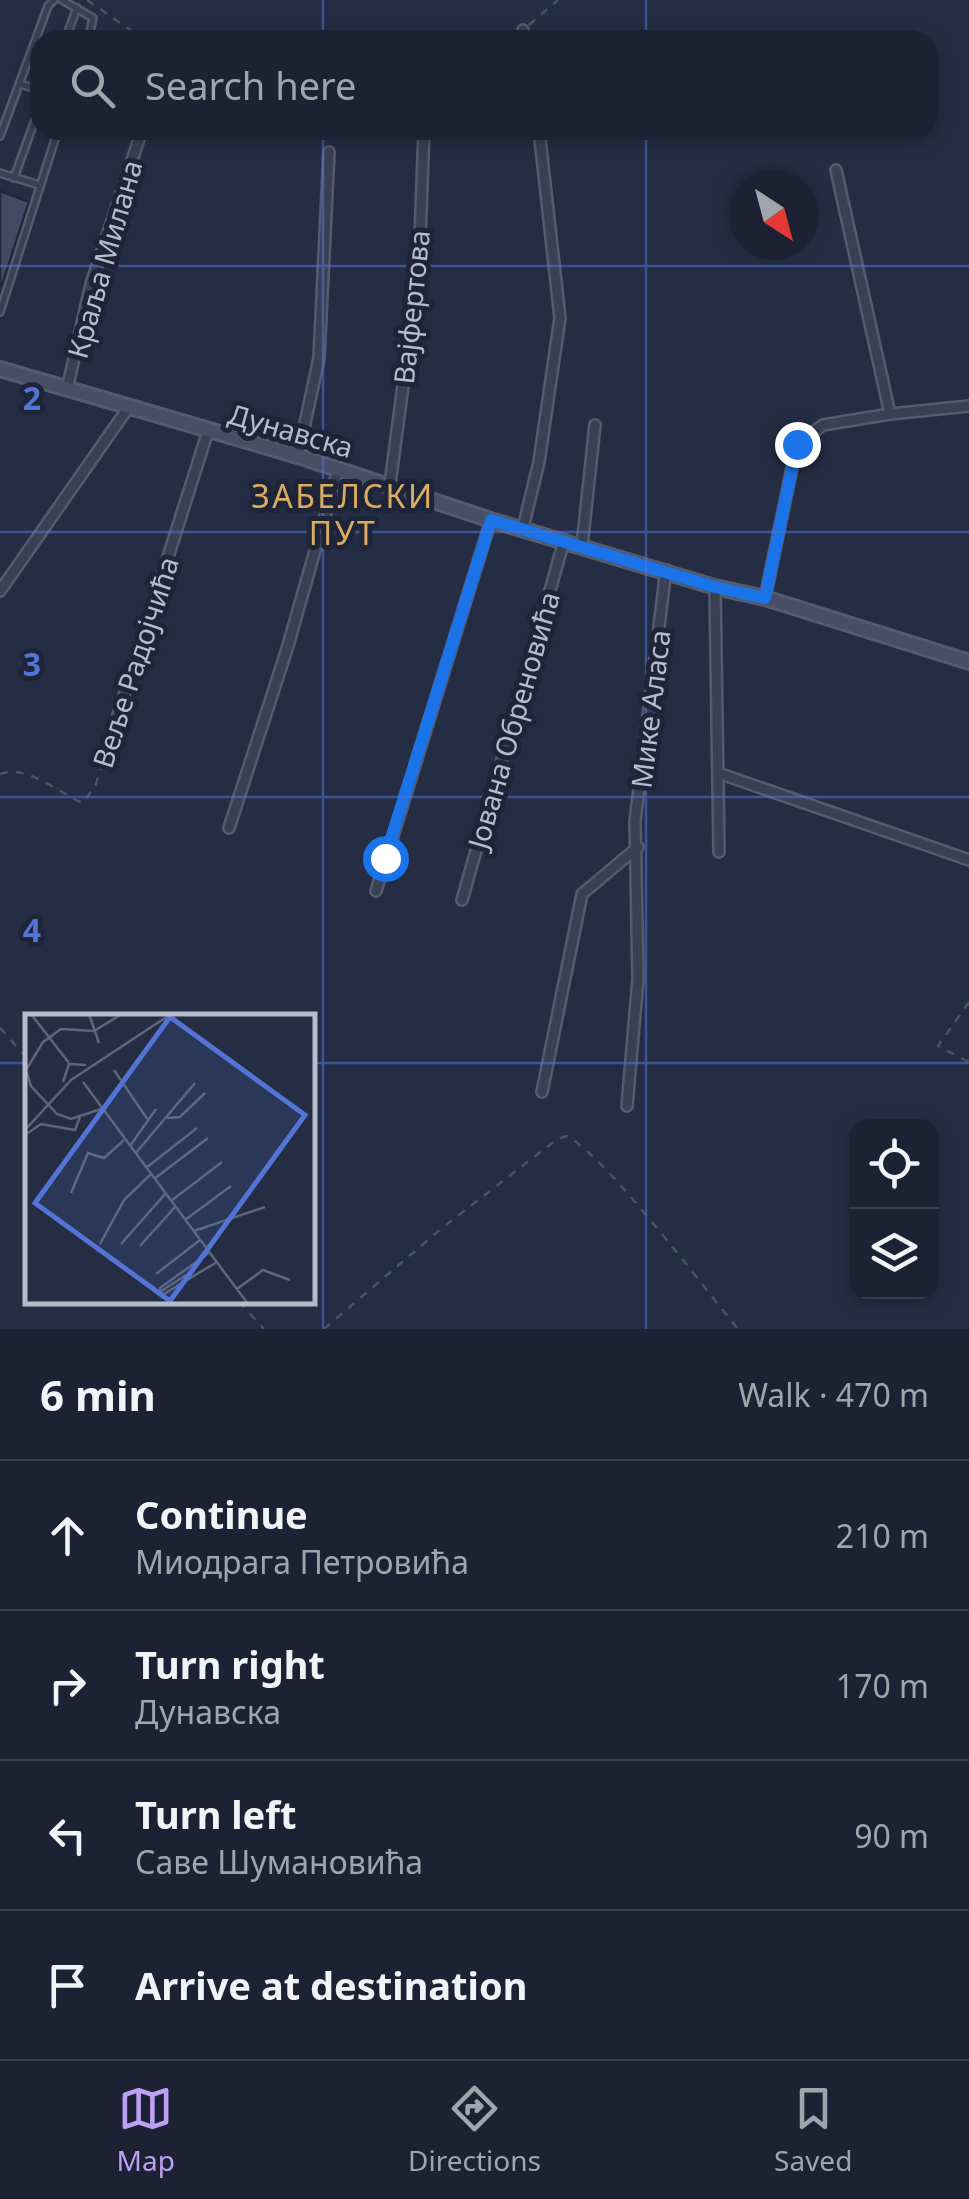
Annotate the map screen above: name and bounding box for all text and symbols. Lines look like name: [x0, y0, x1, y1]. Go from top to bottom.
search box: [30, 30, 939, 140]
icon: search: [65, 58, 120, 113]
text: Search here: [145, 59, 356, 111]
street label: Краља Милана: [58, 155, 150, 363]
north arrow: [729, 170, 819, 260]
street label: Вајфертова: [384, 228, 438, 386]
text: 2: [23, 376, 41, 419]
street label: Дунавска: [224, 394, 358, 466]
route end: [775, 422, 821, 468]
district label: ЗАБЕЛСКИ ПУТ: [251, 474, 435, 554]
street label: Веље Радојчића: [83, 552, 187, 772]
street label: Јована Обреновића: [457, 587, 568, 856]
street label: Мике Аласа: [621, 628, 679, 790]
text: 3: [23, 642, 41, 685]
route start: [363, 836, 409, 882]
text: 4: [23, 908, 41, 951]
inset map: [25, 1014, 315, 1304]
map controls: [849, 1119, 939, 1299]
button: locate: [849, 1119, 939, 1209]
button: layers: [849, 1209, 939, 1299]
text: 6 min: [40, 1366, 156, 1423]
text: Walk · 470 m: [738, 1373, 929, 1416]
text: Continue: [135, 1488, 308, 1540]
icon: ahead: [40, 1508, 95, 1563]
text: 210 m: [836, 1514, 929, 1557]
text: Миодрага Петровића: [135, 1540, 469, 1583]
text: Turn right: [135, 1638, 325, 1690]
icon: right: [40, 1658, 95, 1713]
text: 170 m: [836, 1664, 929, 1707]
text: Дунавска: [135, 1690, 281, 1733]
text: Turn left: [135, 1788, 297, 1840]
icon: left: [40, 1808, 95, 1863]
text: 90 m: [854, 1814, 929, 1857]
text: Саве Шумановића: [135, 1840, 423, 1883]
icon: arrive: [40, 1958, 95, 2013]
text: Arrive at destination: [135, 1959, 527, 2011]
tab: Map: [117, 2081, 175, 2179]
tab: Directions: [408, 2081, 541, 2179]
tab: Saved: [774, 2081, 852, 2179]

